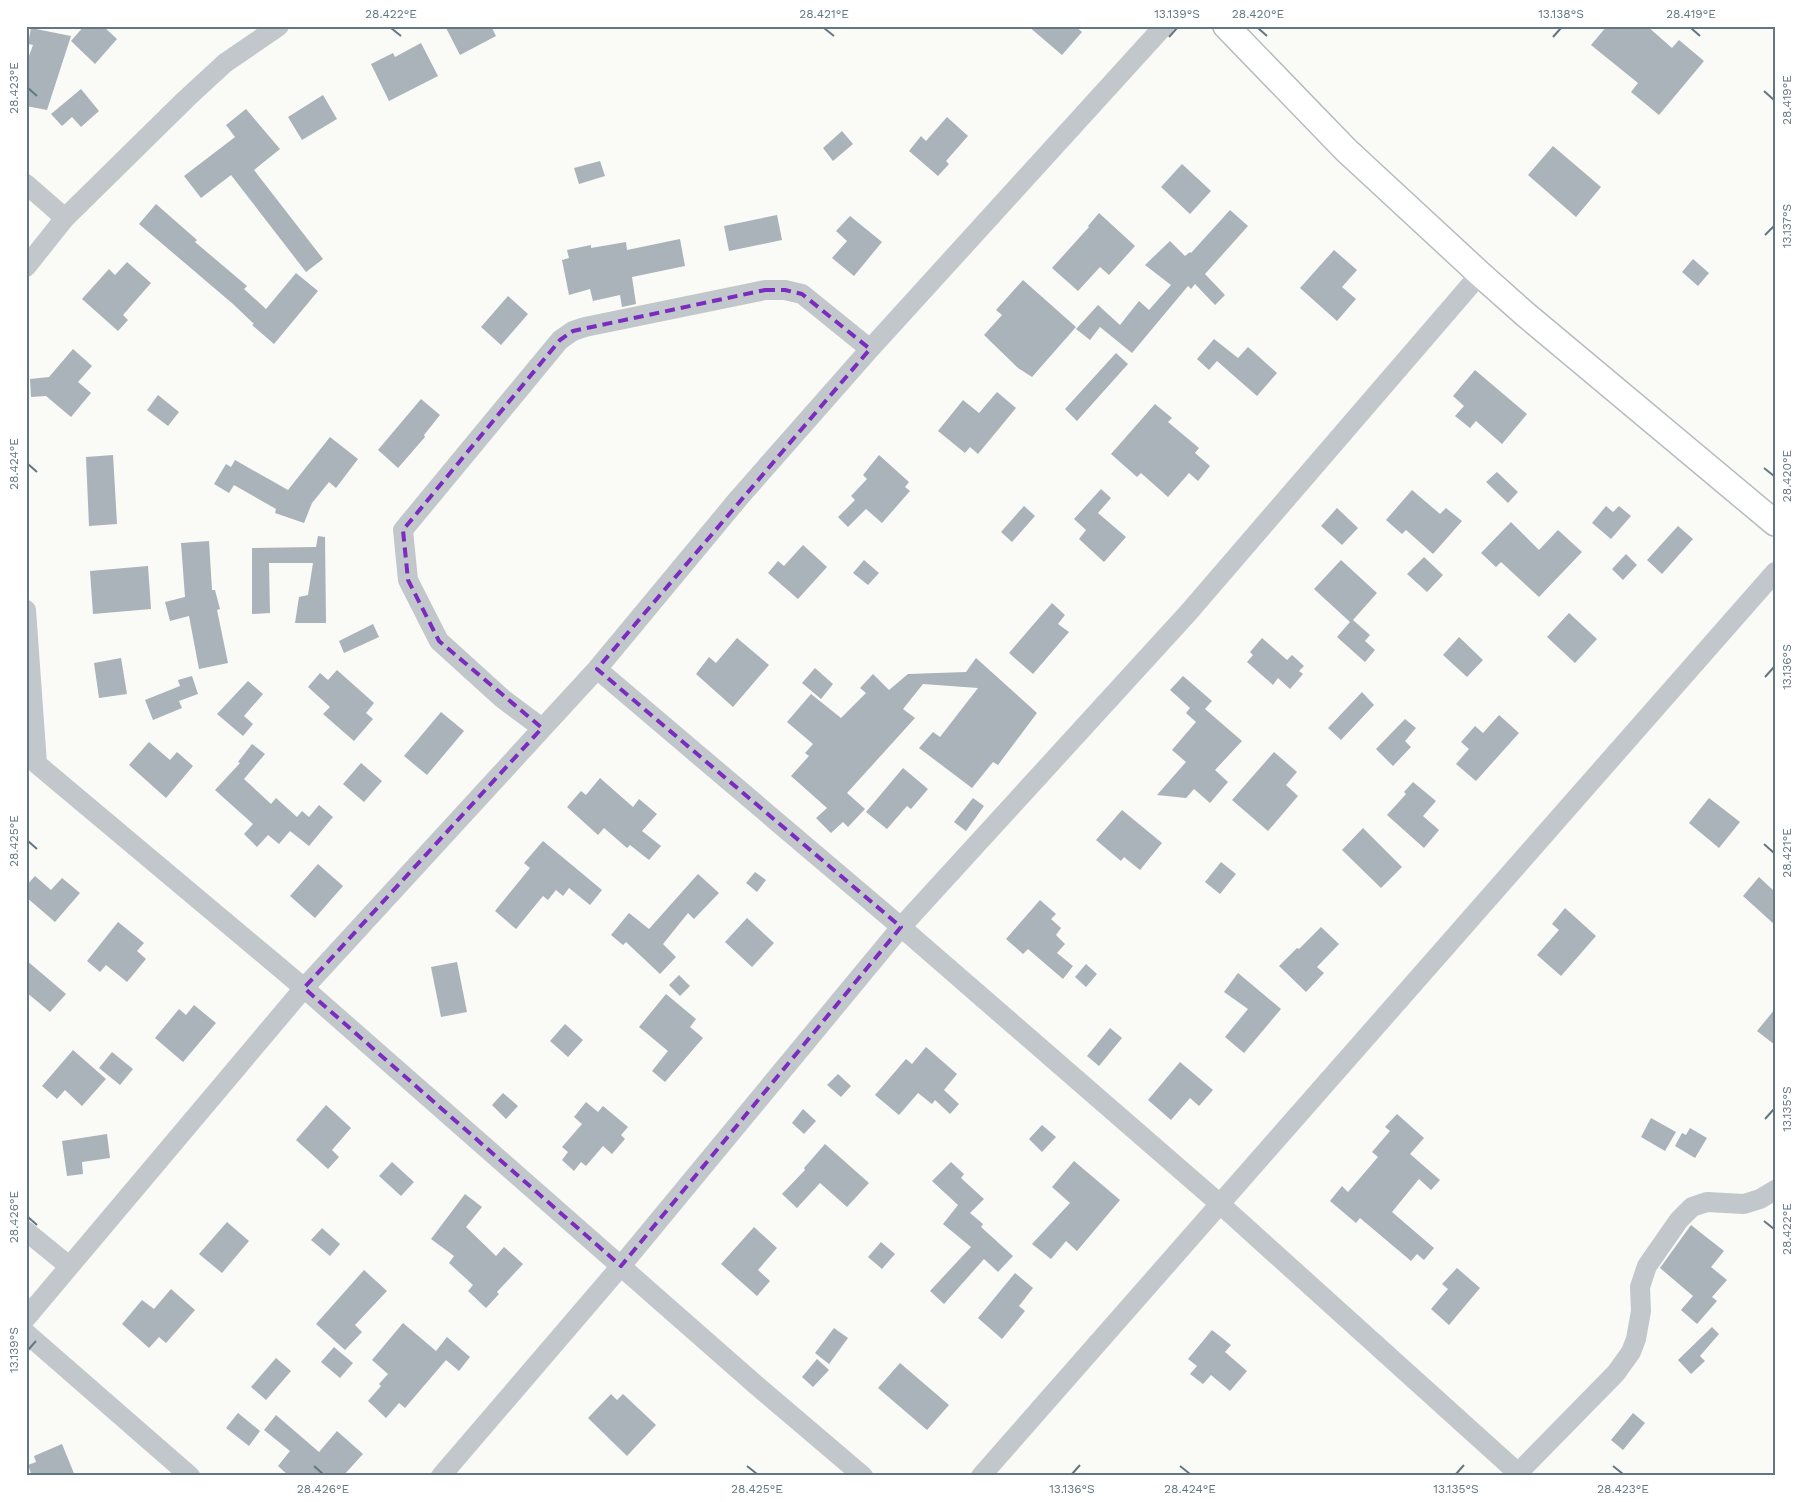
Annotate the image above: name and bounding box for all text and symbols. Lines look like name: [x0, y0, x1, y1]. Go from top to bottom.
text: 28.422°E: [365, 7, 417, 21]
text: 28.421°E: [799, 7, 849, 21]
text: 13.139°S: [1154, 7, 1200, 21]
text: 28.420°E: [1232, 7, 1285, 21]
text: 13.138°S: [1538, 7, 1584, 21]
text: 28.419°E: [1666, 7, 1716, 21]
text: 28.423°E: [7, 62, 21, 114]
text: 28.419°E: [1780, 75, 1794, 125]
text: 13.137°S: [1780, 204, 1794, 248]
text: 28.424°E: [7, 438, 21, 490]
text: 28.420°E: [1780, 449, 1794, 502]
text: 13.136°S: [1780, 644, 1794, 690]
text: 28.425°E: [7, 815, 21, 867]
text: 28.421°E: [1780, 828, 1794, 878]
text: 13.135°S: [1780, 1086, 1794, 1132]
text: 28.426°E: [7, 1191, 21, 1243]
text: 28.422°E: [1780, 1203, 1794, 1255]
text: 13.139°S: [7, 1327, 21, 1373]
text: 28.426°E: [297, 1482, 349, 1496]
text: 28.425°E: [731, 1482, 783, 1496]
text: 13.136°S: [1049, 1482, 1095, 1496]
text: 28.424°E: [1164, 1482, 1216, 1496]
text: 13.135°S: [1433, 1482, 1479, 1496]
text: 28.423°E: [1597, 1482, 1649, 1496]

